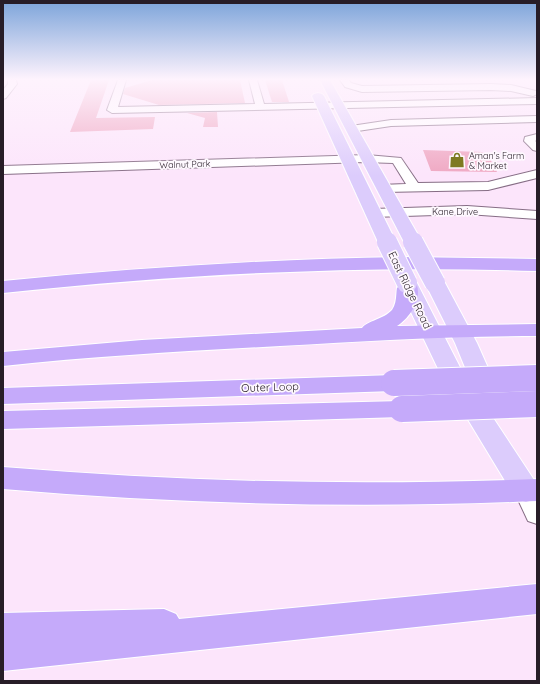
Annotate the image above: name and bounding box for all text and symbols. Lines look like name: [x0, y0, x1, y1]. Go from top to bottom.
place label: Aman's Farm & Market: [469, 150, 524, 171]
shop icon: Aman's Farm & Market: [448, 151, 466, 169]
street label: Walnut Park: [159, 158, 211, 170]
street label: Kane Drive: [432, 206, 478, 217]
street label: East Ridge Road: [385, 249, 435, 331]
street label: Outer Loop: [241, 379, 299, 395]

